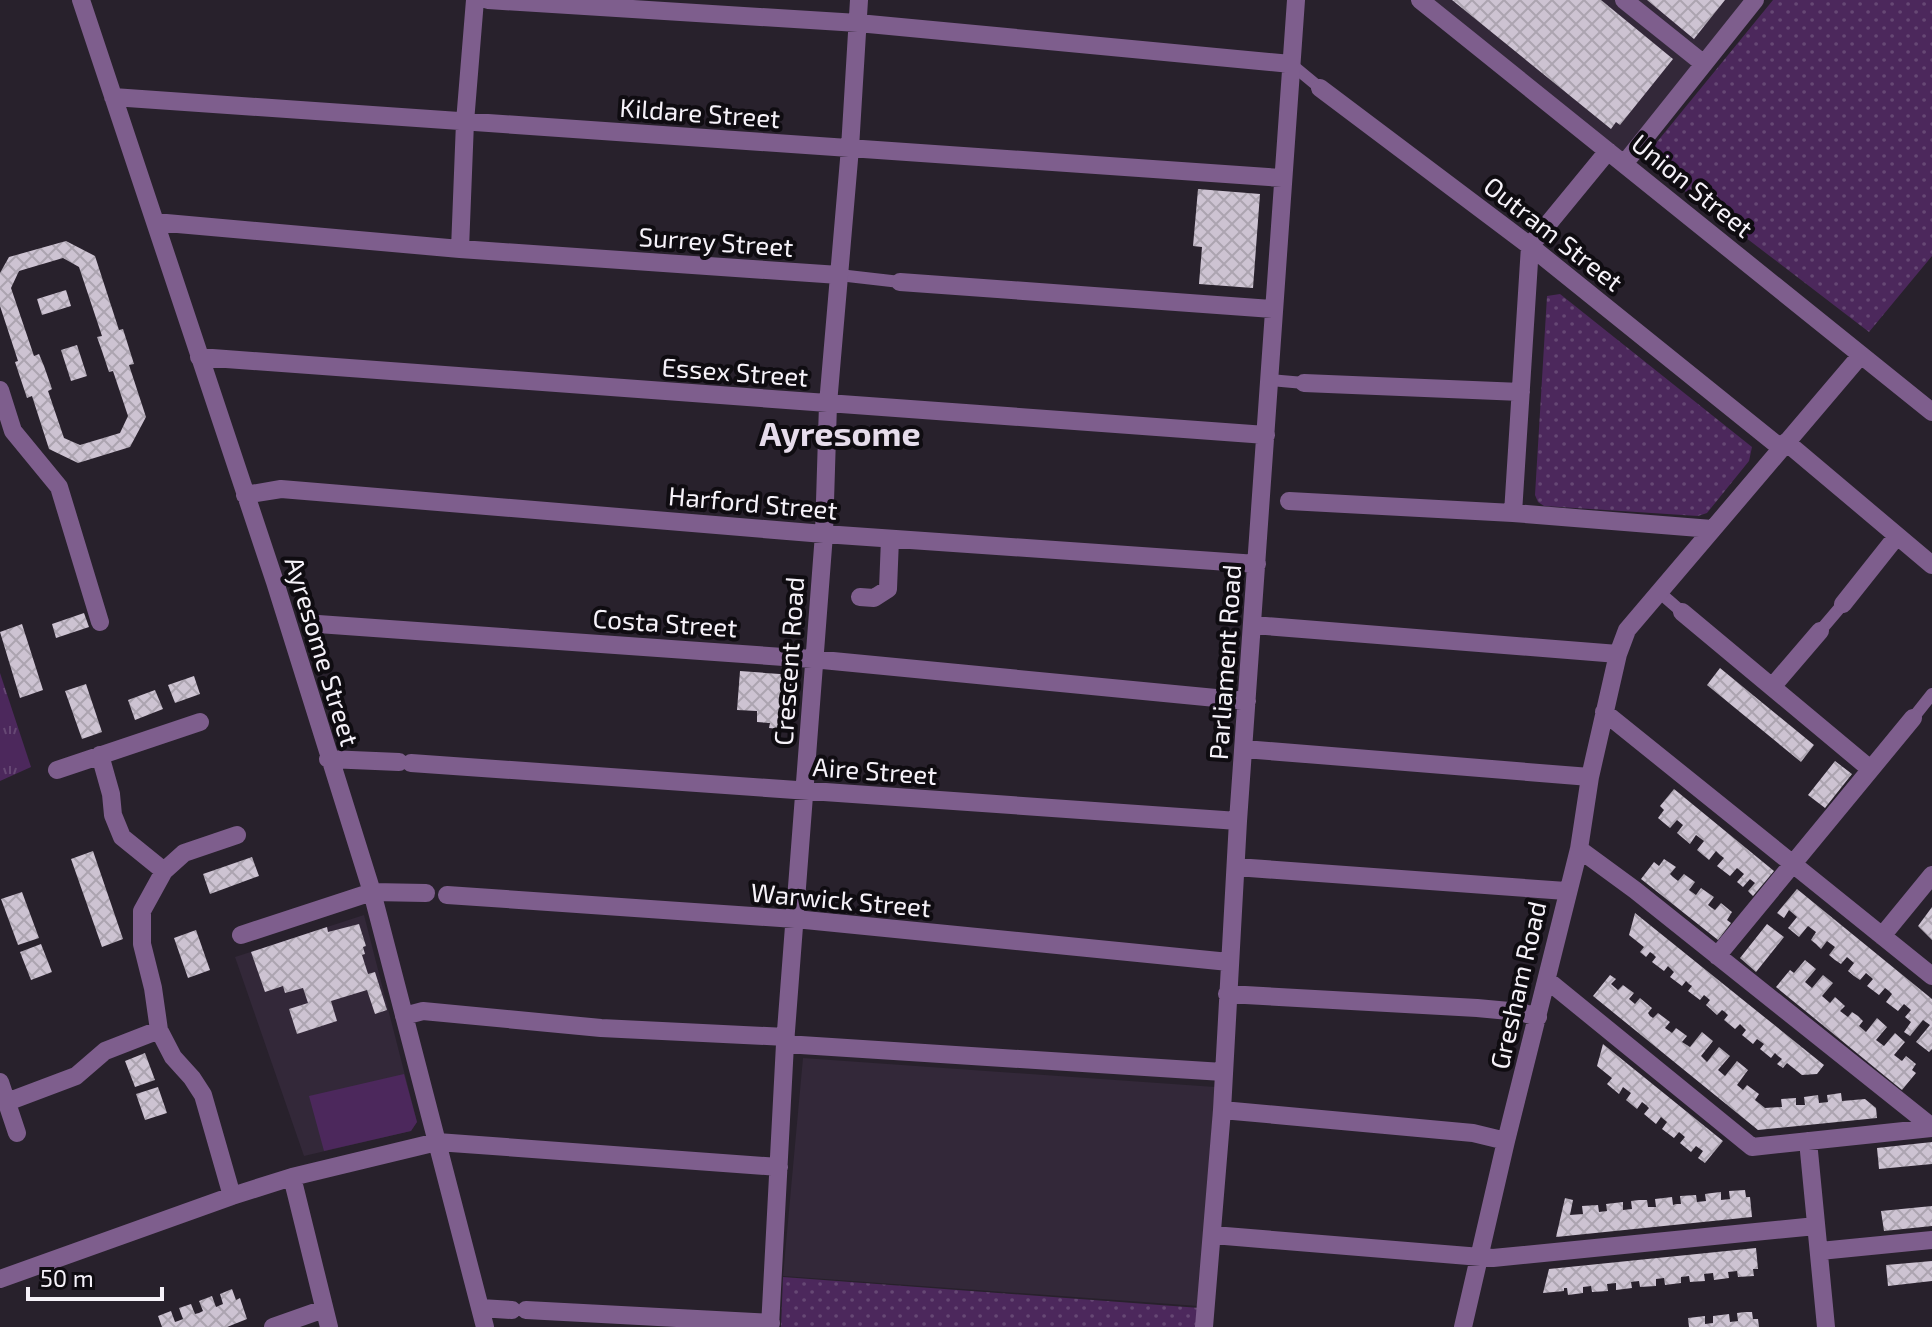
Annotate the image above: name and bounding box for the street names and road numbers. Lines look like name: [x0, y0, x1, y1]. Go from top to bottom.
street label: Kildare Street: [619, 91, 781, 133]
street label: Union Street: [1626, 127, 1760, 243]
street label: Outram Street: [1478, 169, 1630, 297]
street label: Surrey Street: [638, 220, 795, 262]
street label: Essex Street: [661, 350, 809, 392]
street label: Harford Street: [667, 479, 839, 525]
street label: Ayresome Street: [279, 553, 367, 749]
street label: Parliament Road: [1202, 563, 1246, 761]
street label: Crescent Road: [767, 576, 809, 746]
street label: Costa Street: [592, 601, 739, 643]
street label: Aire Street: [812, 750, 938, 790]
street label: Warwick Street: [750, 876, 932, 922]
street label: Gresham Road: [1483, 898, 1551, 1072]

